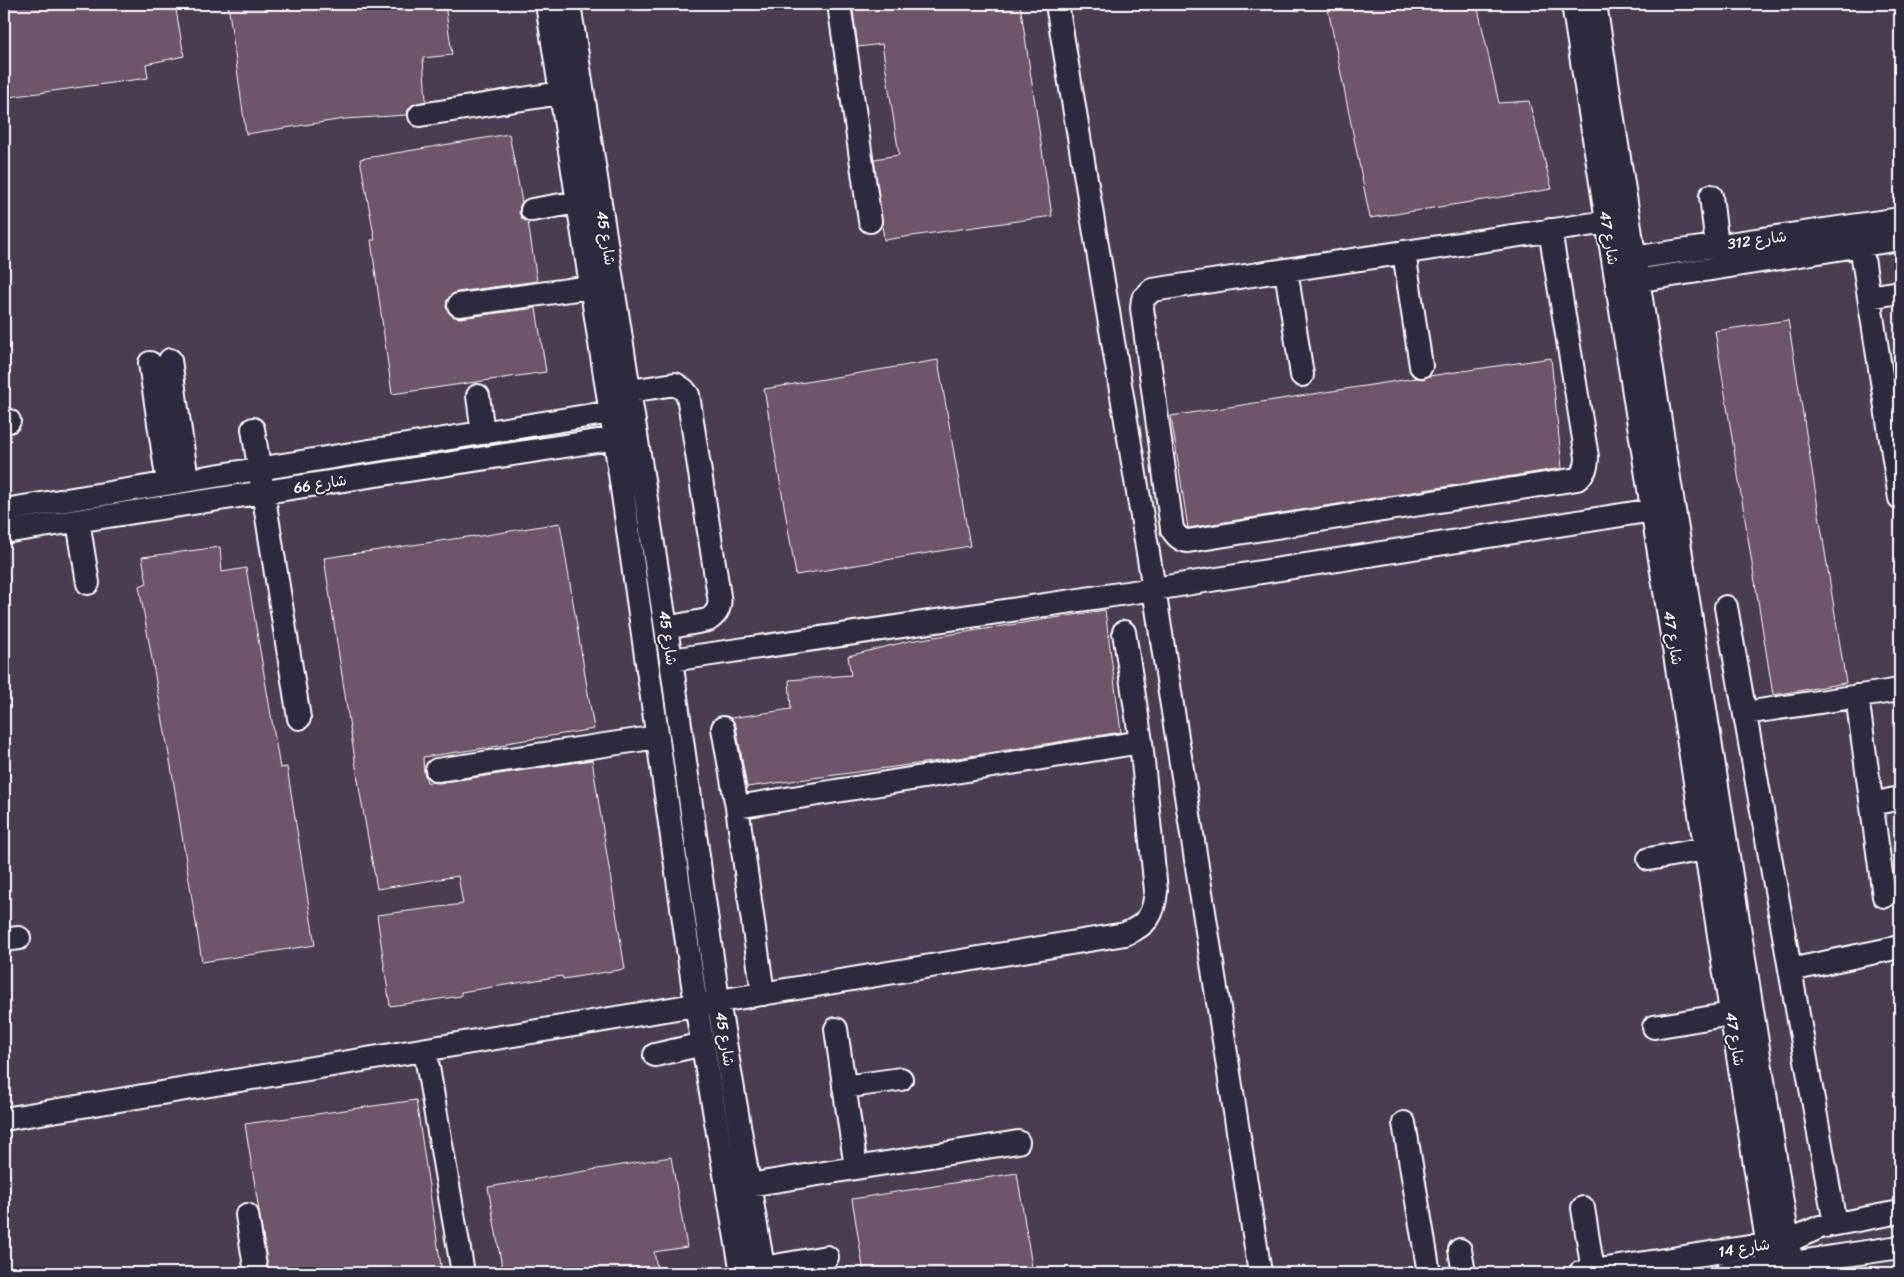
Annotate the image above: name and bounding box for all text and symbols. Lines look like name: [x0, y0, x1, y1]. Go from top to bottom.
street label: شارع 45: [589, 209, 623, 267]
street label: شارع 47: [1592, 209, 1626, 267]
street label: شارع 312: [1726, 223, 1788, 257]
street label: شارع 66: [292, 467, 348, 501]
street label: شارع 45: [651, 609, 685, 667]
street label: شارع 47: [1656, 609, 1690, 667]
street label: شارع 45: [708, 1010, 742, 1068]
street label: شارع 47: [1718, 1010, 1752, 1068]
street label: شارع 14: [1716, 1231, 1772, 1265]

